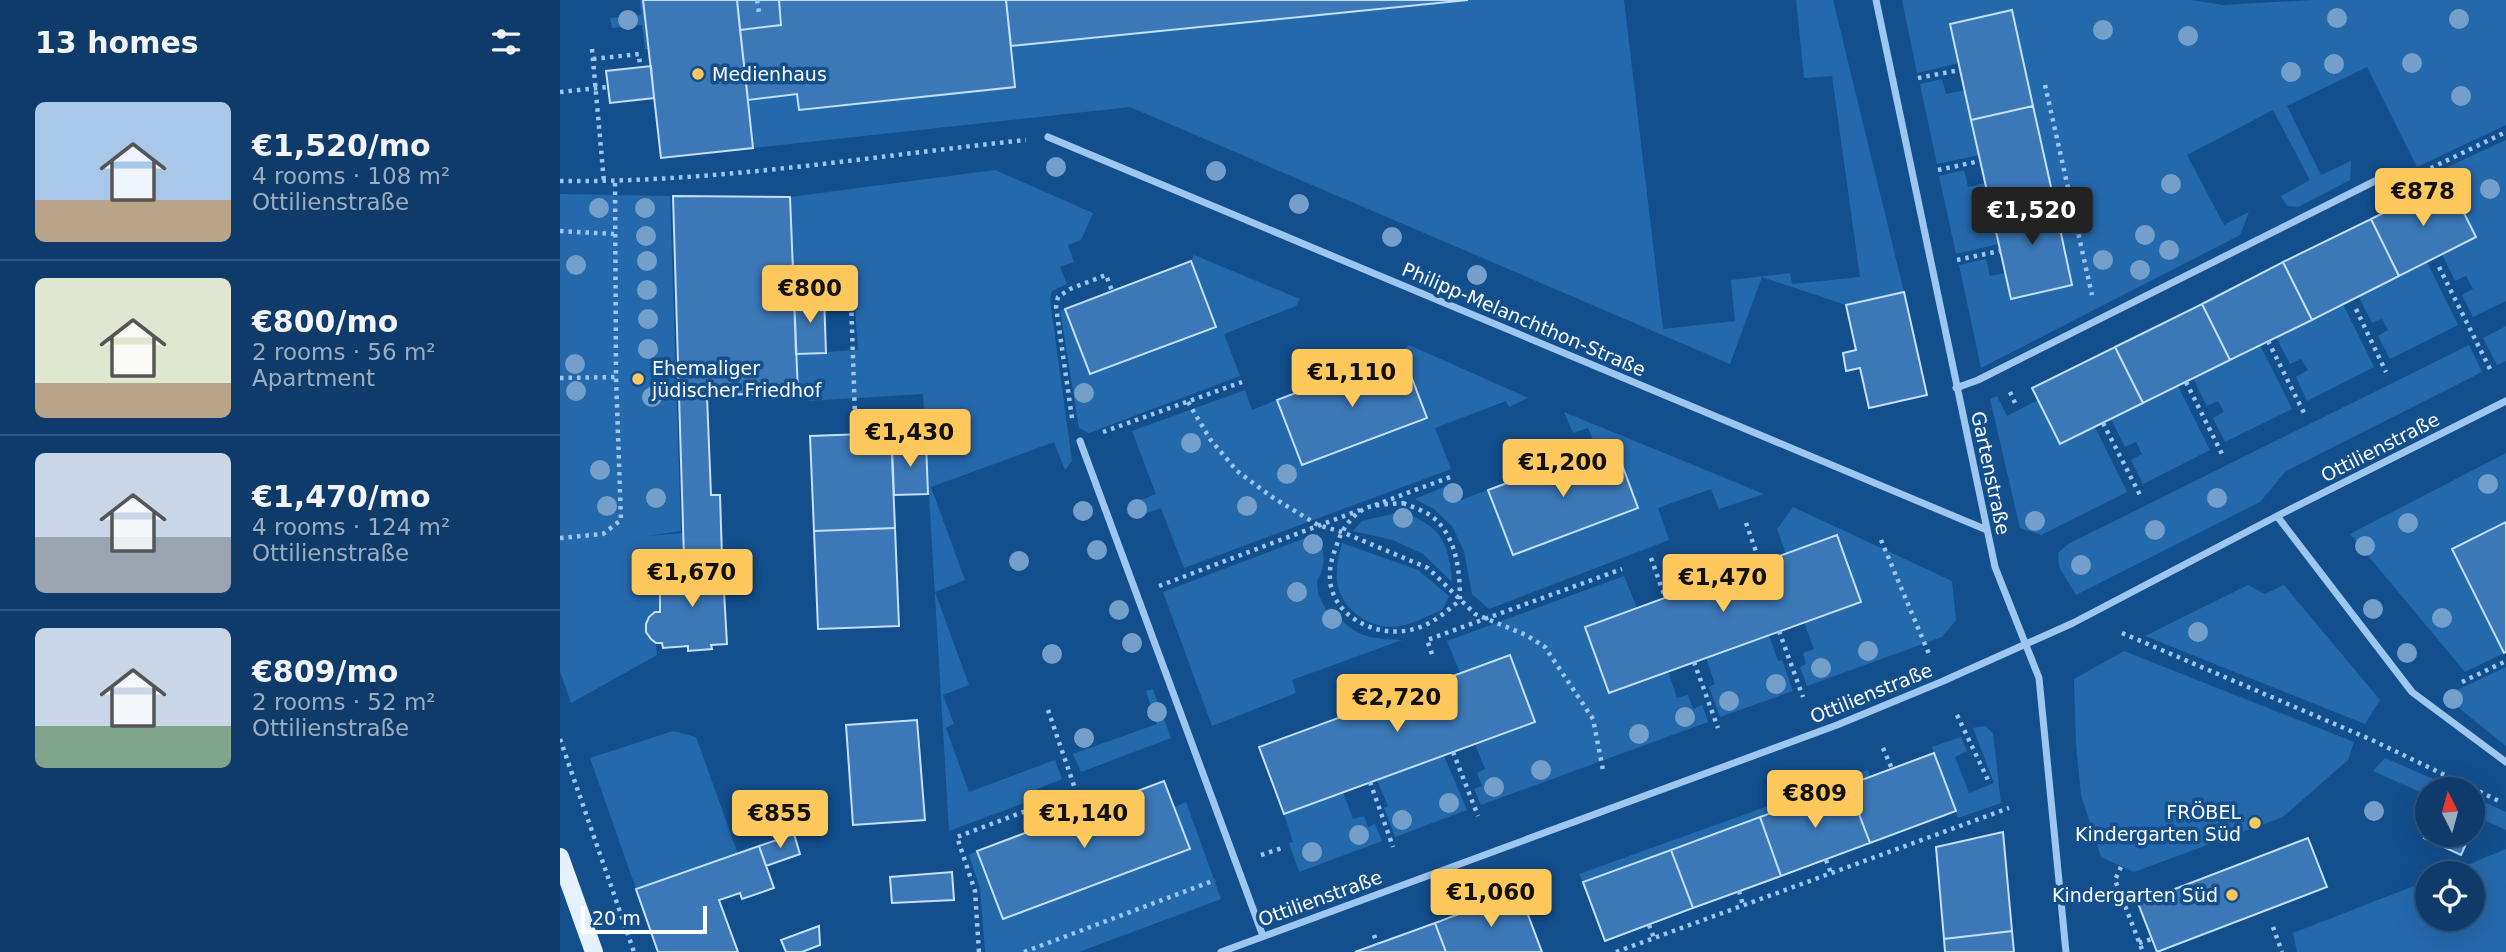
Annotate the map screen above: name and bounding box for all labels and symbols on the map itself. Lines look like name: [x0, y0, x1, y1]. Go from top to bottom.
place label: Medienhaus: [712, 63, 827, 85]
marker: Medienhaus: [690, 66, 706, 82]
pin: €878: [2382, 168, 2464, 228]
pin: €1,520: [1975, 188, 2089, 247]
street label: Philipp-Melanchthon-Straße: [1399, 258, 1649, 380]
pin: €800: [769, 266, 851, 325]
pin: €1,110: [1295, 350, 1409, 409]
place label: Ehemaliger jüdischer Friedhof: [651, 357, 823, 401]
marker: Ehemaliger jüdischer Friedhof: [630, 371, 646, 387]
street label: Ottilienstraße: [2317, 408, 2443, 486]
street label: Gartenstraße: [1967, 409, 2015, 537]
pin: €1,430: [853, 410, 967, 469]
pin: €1,200: [1506, 440, 1620, 499]
pin: €1,670: [635, 550, 749, 609]
pin: €1,470: [1666, 554, 1780, 614]
street label: Ottilienstraße: [1807, 658, 1935, 728]
pin: €2,720: [1340, 674, 1454, 734]
pin: €809: [1774, 770, 1856, 830]
north arrow: [2415, 777, 2485, 847]
pin: €855: [739, 790, 821, 850]
pin: €1,140: [1027, 790, 1141, 850]
place label: FRÖBEL Kindergarten Süd: [2075, 801, 2241, 845]
marker: FRÖBEL Kindergarten Süd: [2247, 815, 2263, 831]
street label: Ottilienstraße: [1255, 865, 1385, 931]
pin: €1,060: [1434, 870, 1548, 929]
place label: Kindergarten Süd: [2052, 884, 2218, 906]
marker: Kindergarten Süd: [2224, 887, 2240, 903]
scale bar: [581, 903, 707, 935]

